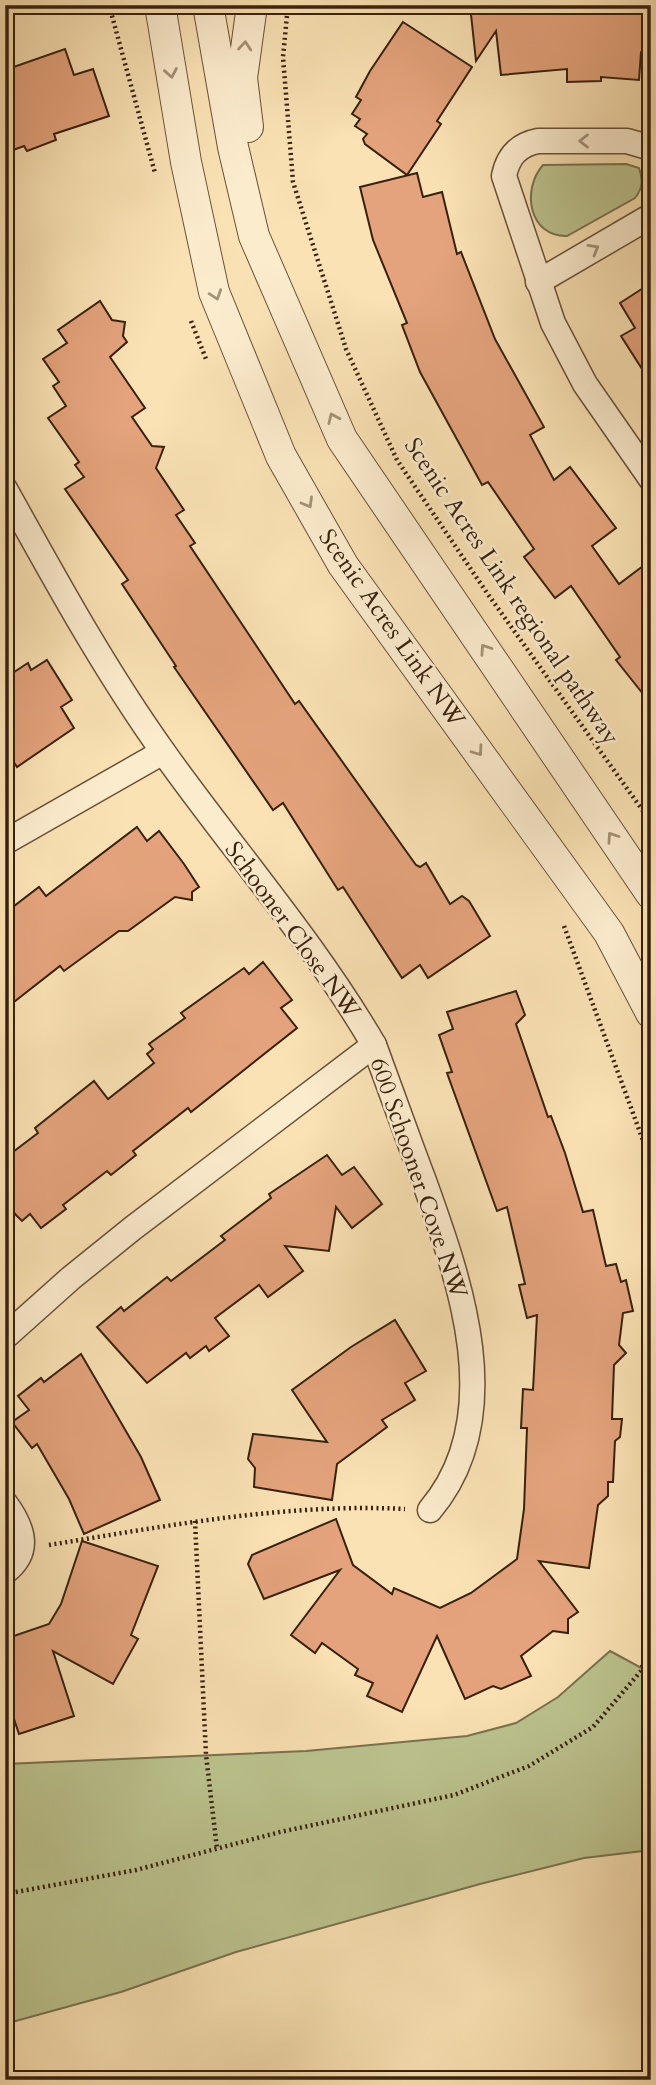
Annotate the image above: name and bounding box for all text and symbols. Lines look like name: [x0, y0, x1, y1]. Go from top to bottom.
one-way arrow: [237, 40, 252, 51]
one-way arrow: [163, 67, 178, 79]
one-way arrow: [578, 133, 589, 149]
one-way arrow: [587, 244, 600, 257]
one-way arrow: [208, 289, 223, 301]
one-way arrow: [327, 413, 341, 426]
street label: Scenic Acres Link regional pathway: [396, 431, 627, 751]
one-way arrow: [300, 496, 313, 509]
street label: Scenic Acres Link NW: [311, 523, 473, 734]
one-way arrow: [480, 644, 493, 657]
one-way arrow: [470, 743, 482, 756]
one-way arrow: [608, 832, 621, 845]
street label: Schooner Close NW: [217, 835, 368, 1026]
street label: 600 Schooner Cove NW: [362, 1053, 475, 1304]

